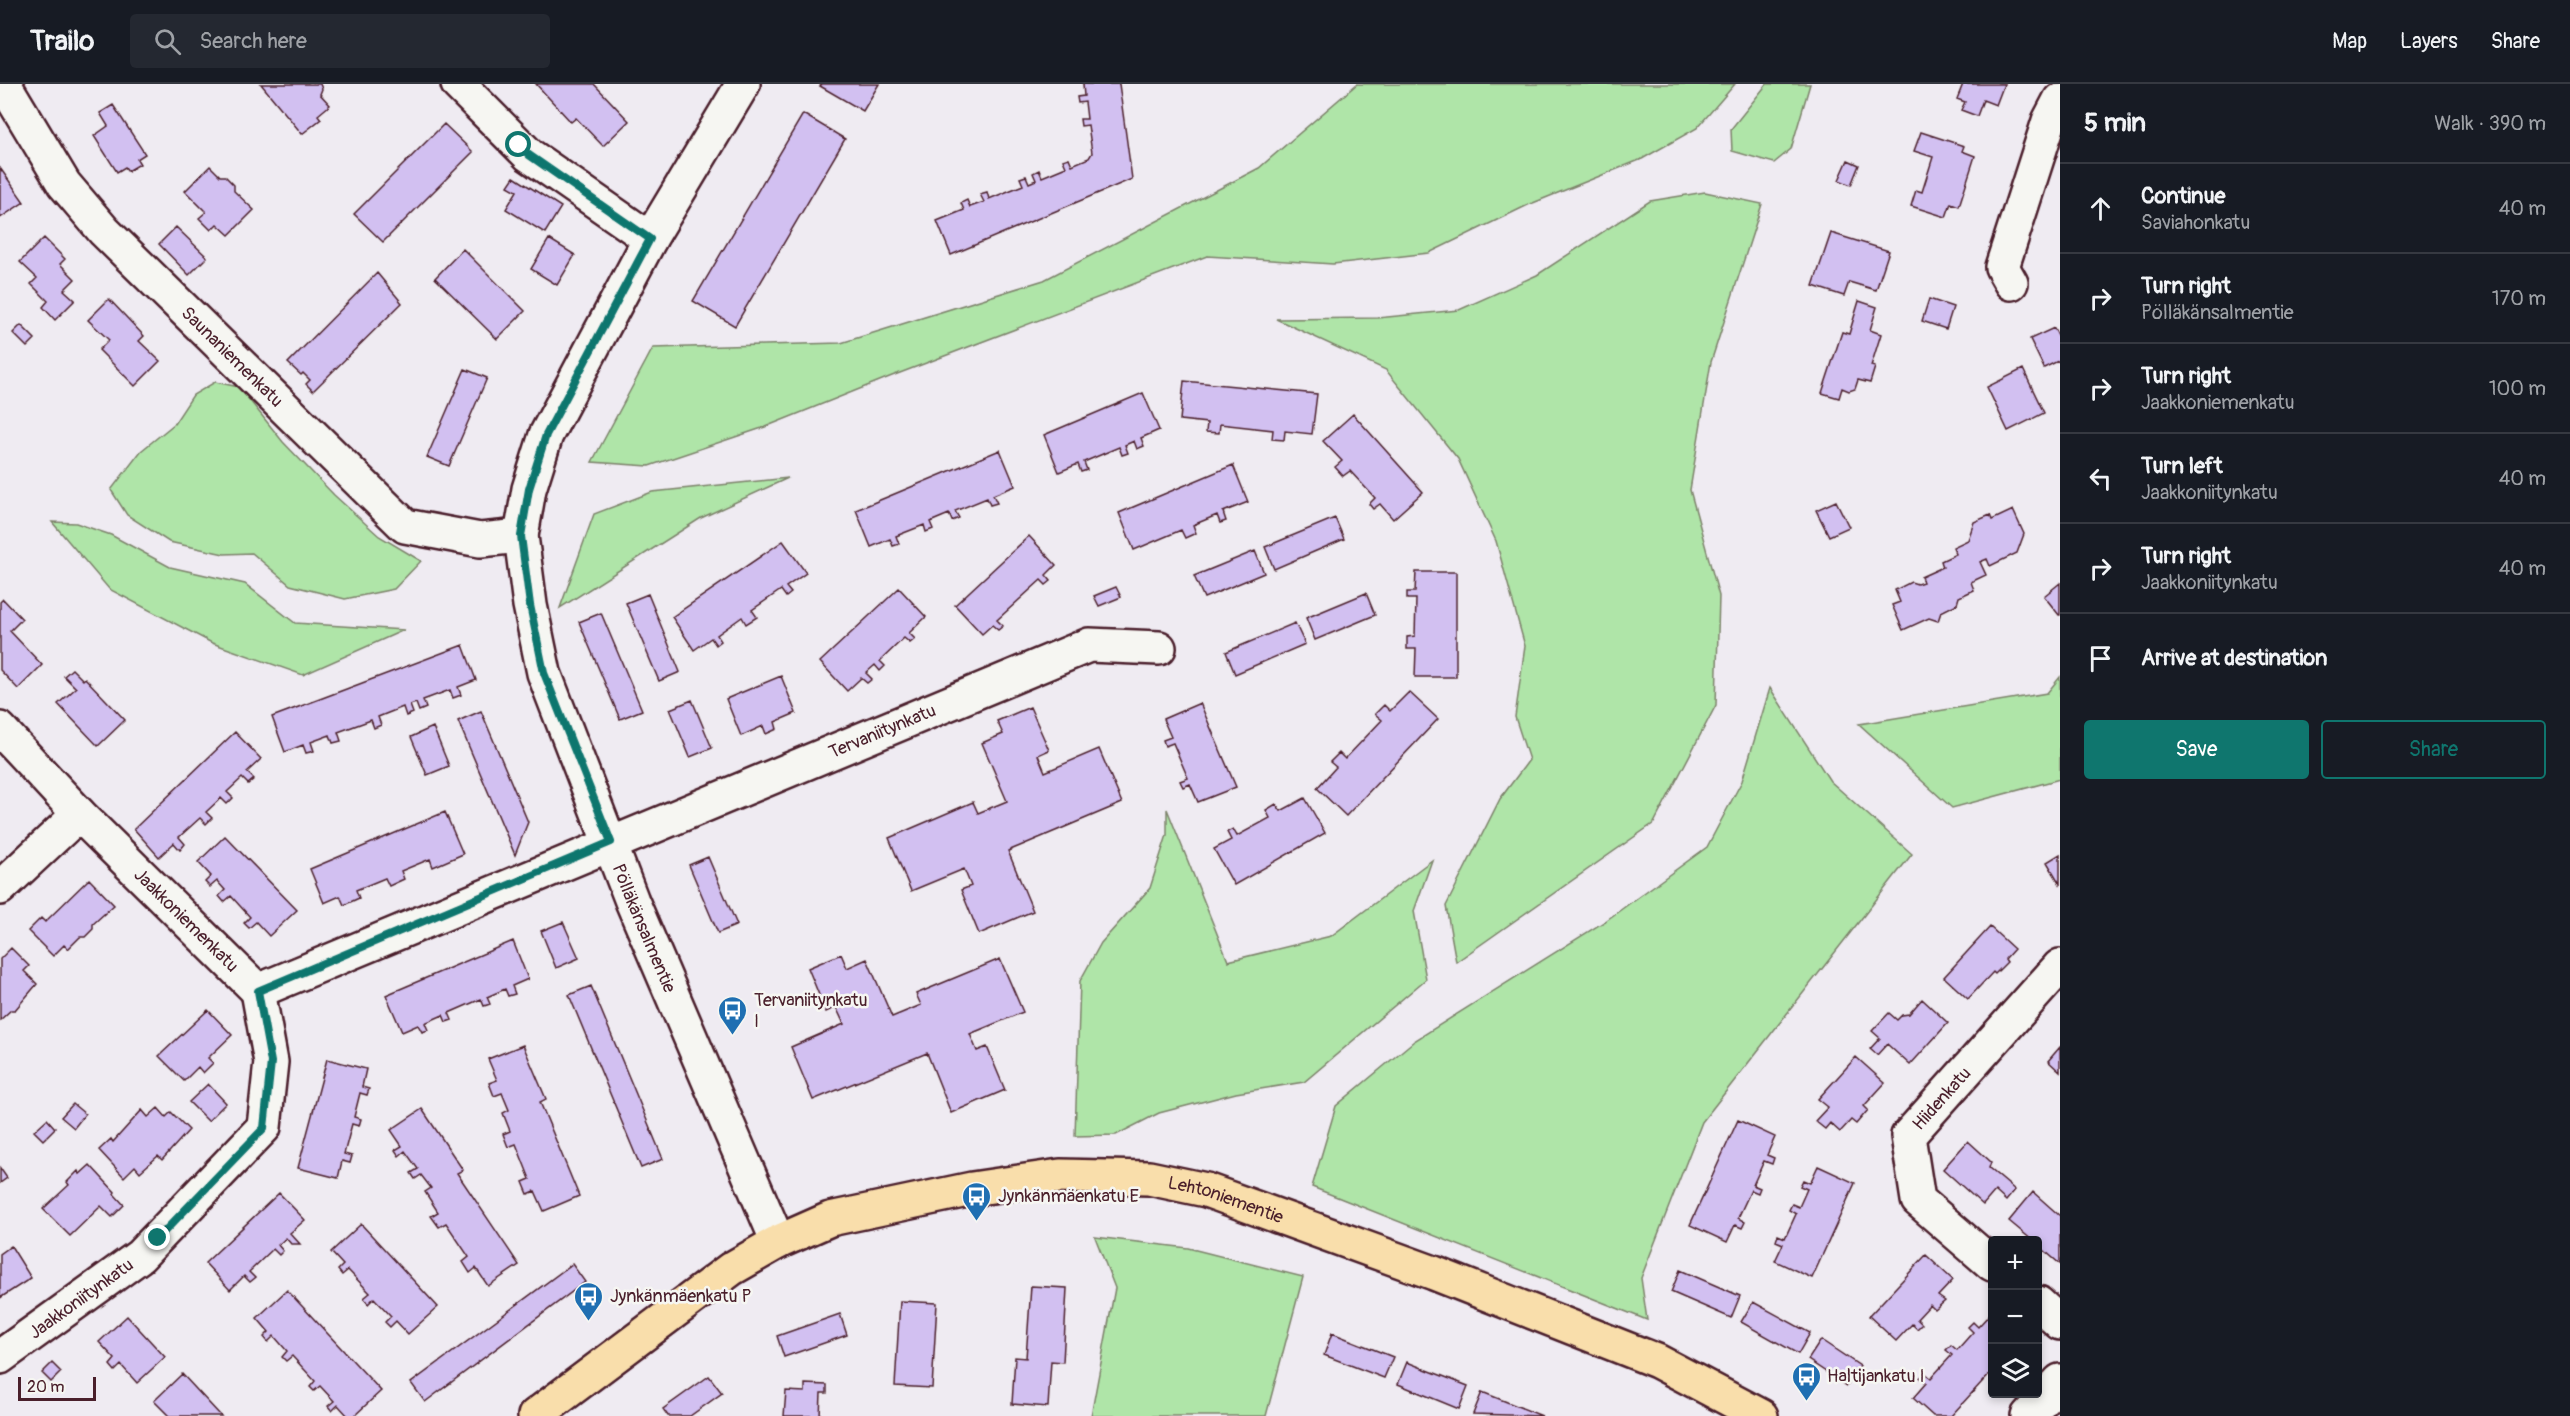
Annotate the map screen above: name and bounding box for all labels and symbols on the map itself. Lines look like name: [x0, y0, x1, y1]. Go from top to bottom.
route start: [505, 131, 531, 157]
street label: Saunaniemenkatu: [176, 302, 288, 412]
street label: Tervaniitynkatu: [826, 699, 939, 764]
street label: Pölläkänsalmentie: [607, 861, 681, 996]
street label: Jaakkoniemenkatu: [129, 864, 243, 977]
place label: Tervaniitynkatu I: [754, 989, 868, 1033]
bus stop icon: Tervaniitynkatu I: [717, 994, 749, 1036]
street label: Hiidenkatu: [1908, 1062, 1976, 1135]
street label: Lehtoniementie: [1166, 1171, 1287, 1229]
bus stop icon: Jynkänmäenkatu E: [961, 1180, 993, 1222]
place label: Jynkänmäenkatu E: [998, 1185, 1139, 1208]
route end: [144, 1224, 170, 1250]
street label: Jaakkoniitynkatu: [25, 1253, 138, 1344]
bus stop icon: Jynkänmäenkatu P: [573, 1280, 605, 1322]
place label: Jynkänmäenkatu P: [610, 1285, 752, 1308]
bus stop icon: Haltijankatu I: [1790, 1360, 1822, 1402]
place label: Haltijankatu I: [1827, 1365, 1925, 1388]
scale bar: [18, 1374, 96, 1402]

